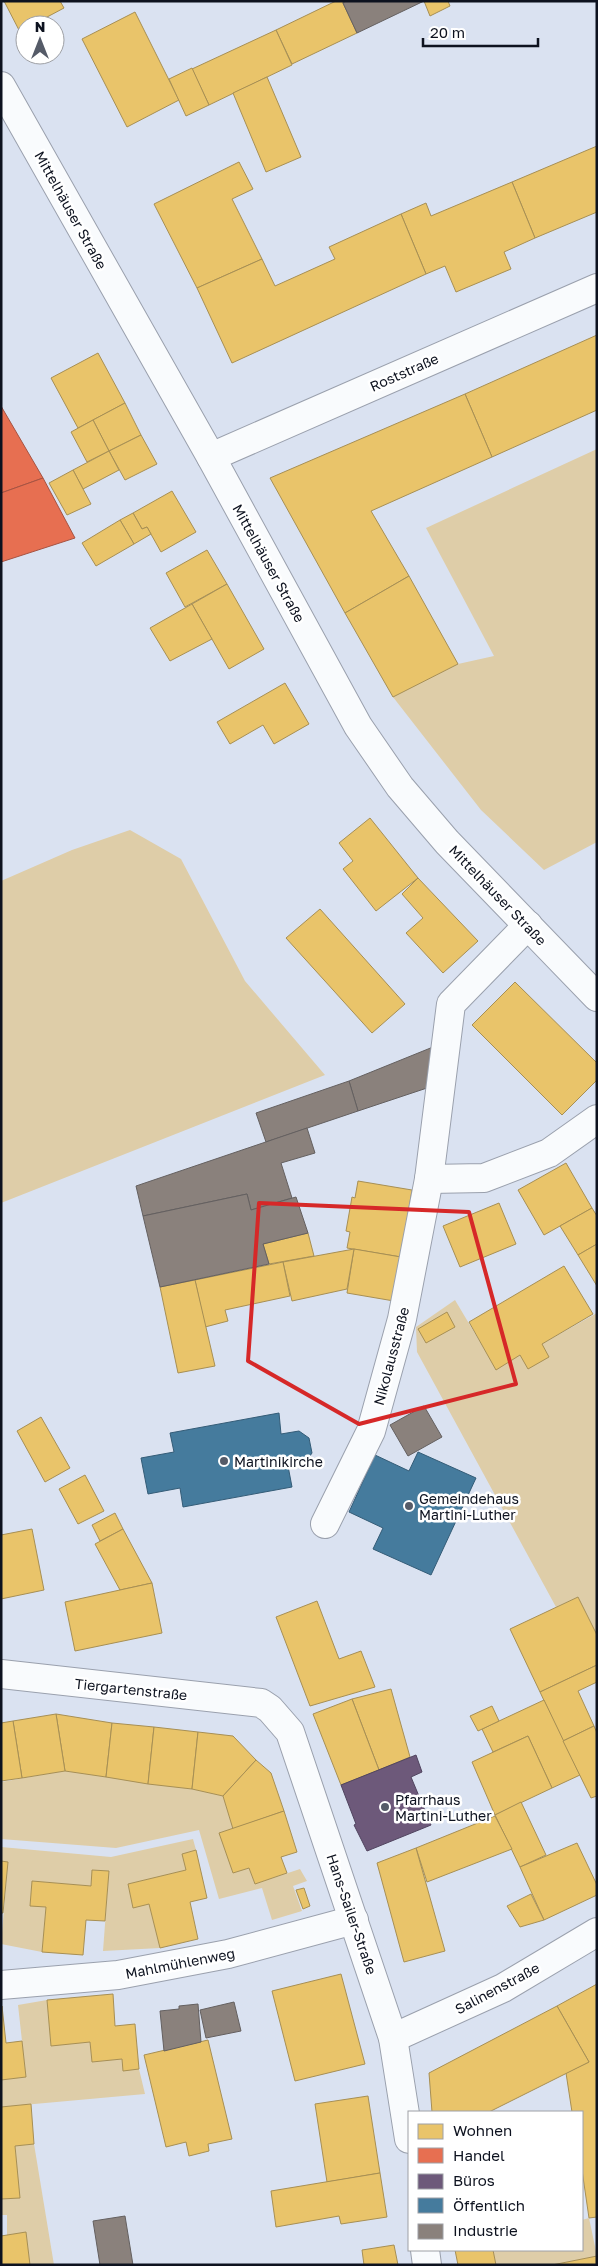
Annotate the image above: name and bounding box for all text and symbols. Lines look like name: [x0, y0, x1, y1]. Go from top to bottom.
north arrow: [15, 15, 65, 65]
scale bar: [423, 15, 538, 47]
text: N: [35, 18, 45, 35]
text: 20 m: [430, 23, 465, 41]
street label: Mittelhäuser Straße: [31, 148, 111, 272]
street label: Roststraße: [367, 349, 441, 395]
street label: Mittelhäuser Straße: [229, 501, 309, 625]
street label: Mittelhäuser Straße: [446, 841, 550, 949]
street label: Nikolausstraße: [370, 1305, 412, 1407]
place label: Martinikirche: [234, 1453, 323, 1470]
marker: Martinikirche: [218, 1455, 230, 1467]
place label: Gemeindehaus Martini-Luther: [419, 1490, 519, 1523]
marker: Gemeindehaus Martini-Luther: [403, 1500, 415, 1512]
street label: Tiergartenstraße: [74, 1675, 188, 1703]
place label: Pfarrhaus Martini-Luther: [395, 1791, 492, 1824]
marker: Pfarrhaus Martini-Luther: [379, 1801, 391, 1813]
street label: Hans-Sailer-Straße: [323, 1851, 381, 1977]
street label: Mahlmühlenweg: [124, 1944, 236, 1982]
street label: Salinenstraße: [452, 1959, 542, 2017]
legend: [408, 2111, 583, 2251]
text: Wohnen: [453, 2121, 512, 2139]
text: Handel: [453, 2146, 505, 2164]
text: Büros: [453, 2171, 495, 2189]
text: Öffentlich: [453, 2196, 525, 2214]
text: Industrie: [453, 2221, 518, 2239]

